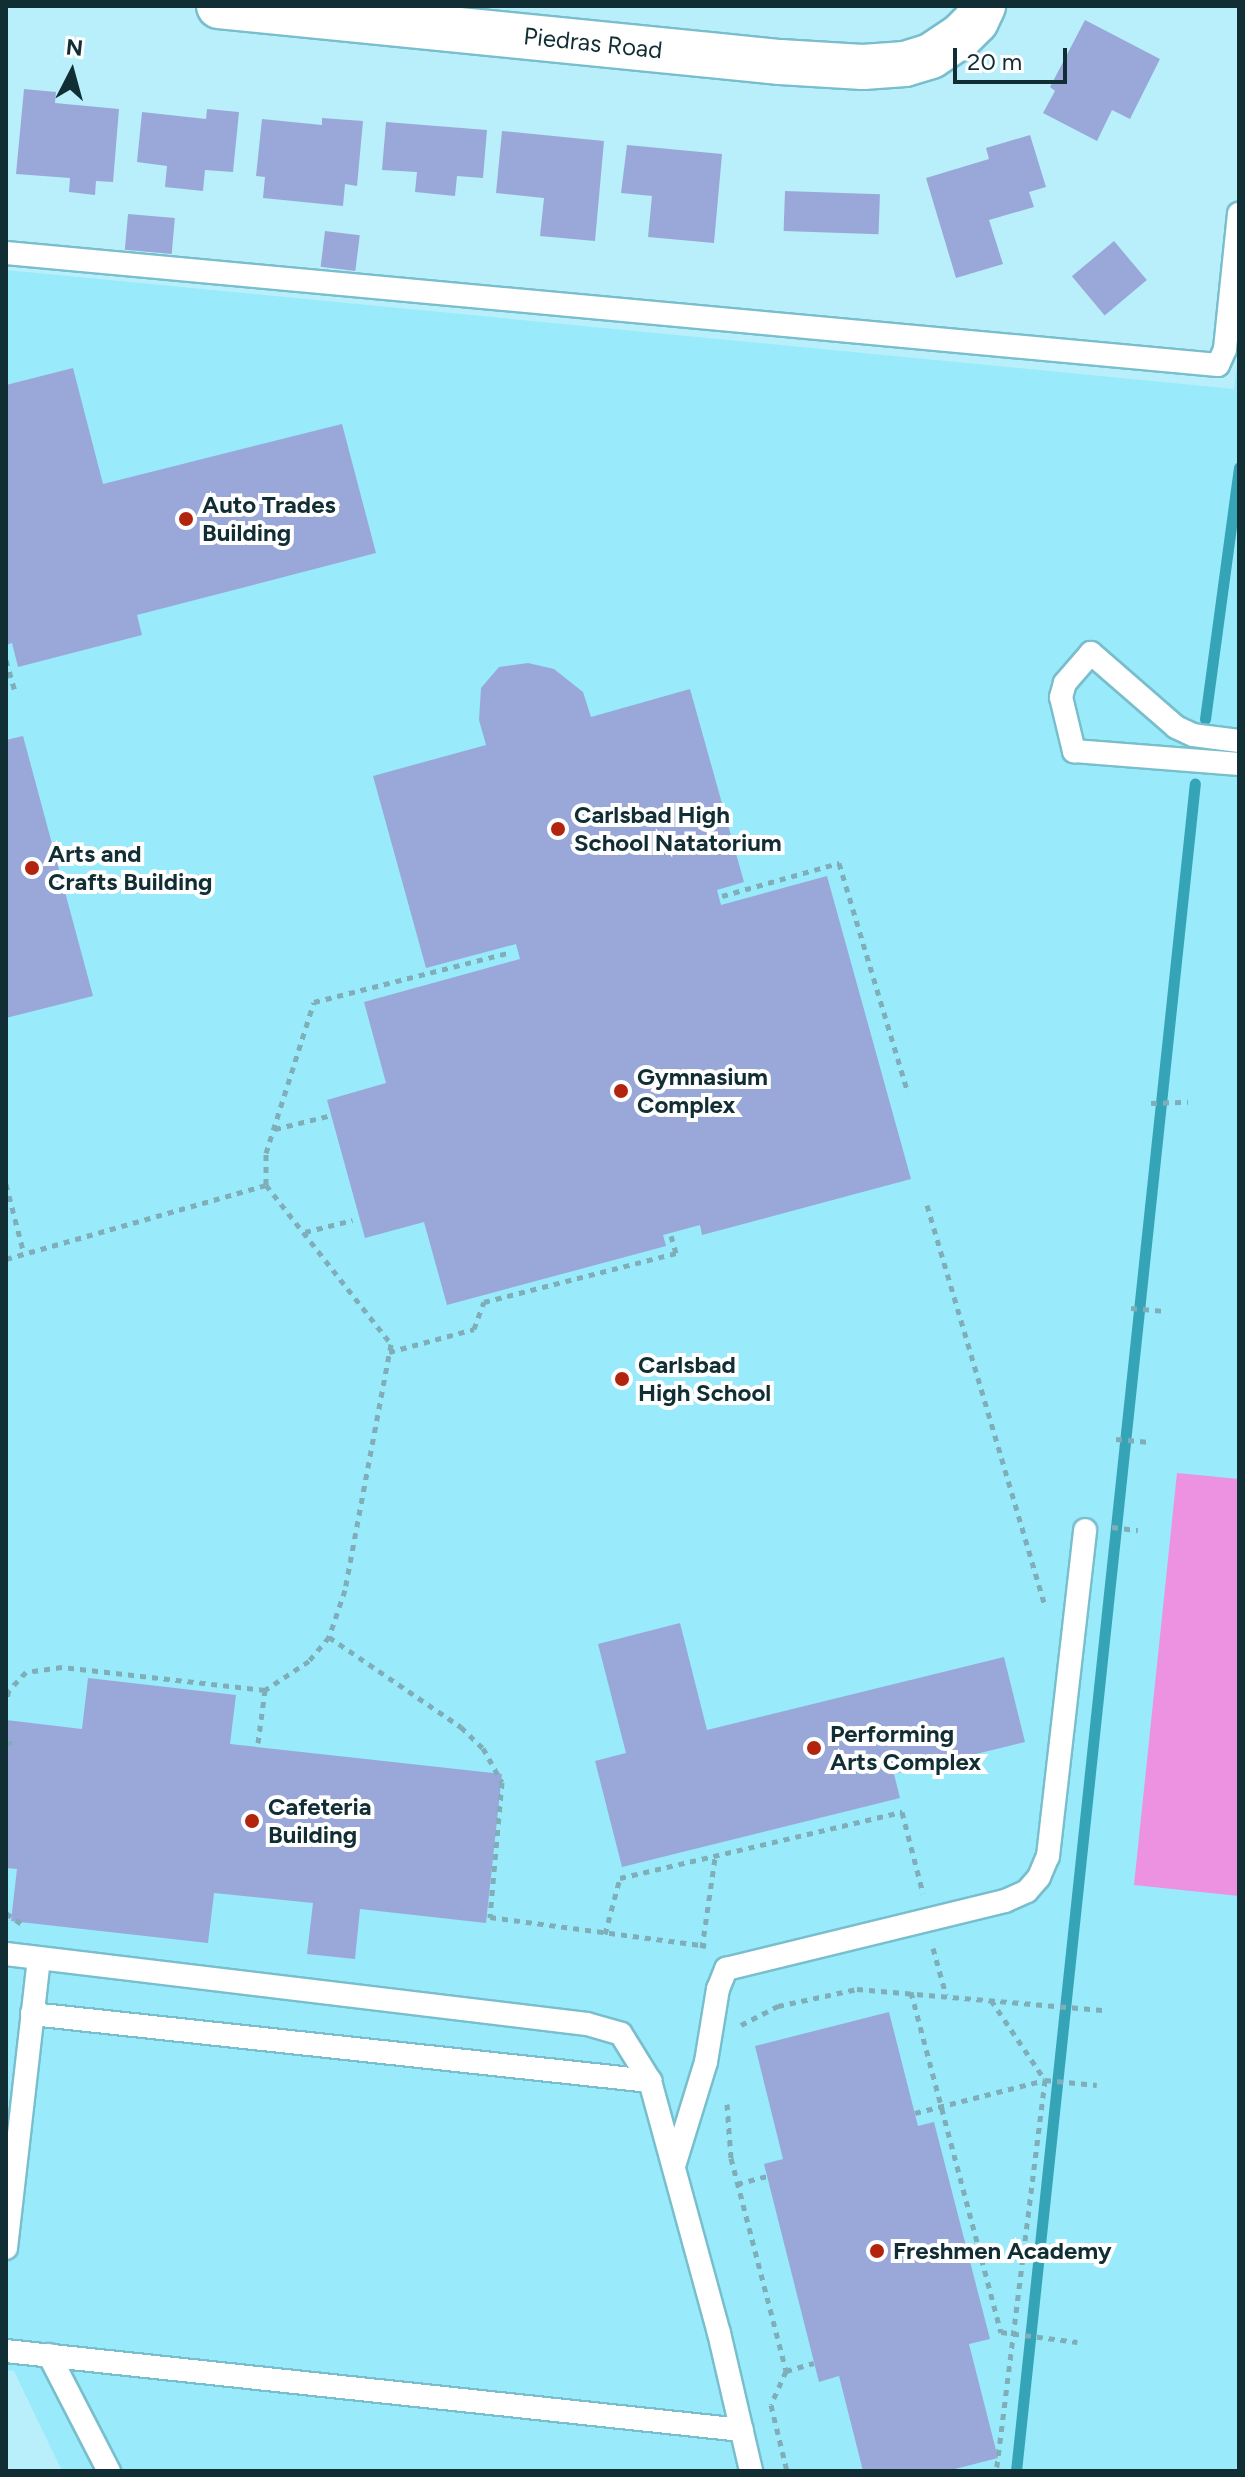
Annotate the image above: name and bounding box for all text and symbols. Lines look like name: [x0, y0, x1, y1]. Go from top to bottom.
street label: Piedras Road: [522, 21, 664, 65]
north arrow: [32, 32, 112, 112]
scale bar: [957, 32, 1071, 82]
text: N: [65, 33, 84, 62]
text: 20 m: [967, 47, 1022, 76]
place label: Auto Trades Building: [202, 491, 336, 547]
marker: Auto Trades Building: [177, 510, 195, 528]
place label: Carlsbad High School Natatorium: [574, 801, 782, 857]
marker: Carlsbad High School Natatorium: [549, 820, 567, 838]
place label: Arts and Crafts Building: [48, 840, 212, 896]
marker: Arts and Crafts Building: [23, 859, 41, 877]
place label: Gymnasium Complex: [637, 1063, 768, 1119]
marker: Gymnasium Complex: [612, 1082, 630, 1100]
place label: Carlsbad High School: [638, 1351, 771, 1407]
marker: Carlsbad High School: [613, 1370, 631, 1388]
place label: Performing Arts Complex: [830, 1720, 981, 1776]
marker: Performing Arts Complex: [805, 1739, 823, 1757]
place label: Cafeteria Building: [268, 1793, 372, 1849]
marker: Cafeteria Building: [243, 1812, 261, 1830]
place label: Freshmen Academy: [893, 2237, 1112, 2265]
marker: Freshmen Academy: [868, 2242, 886, 2260]

